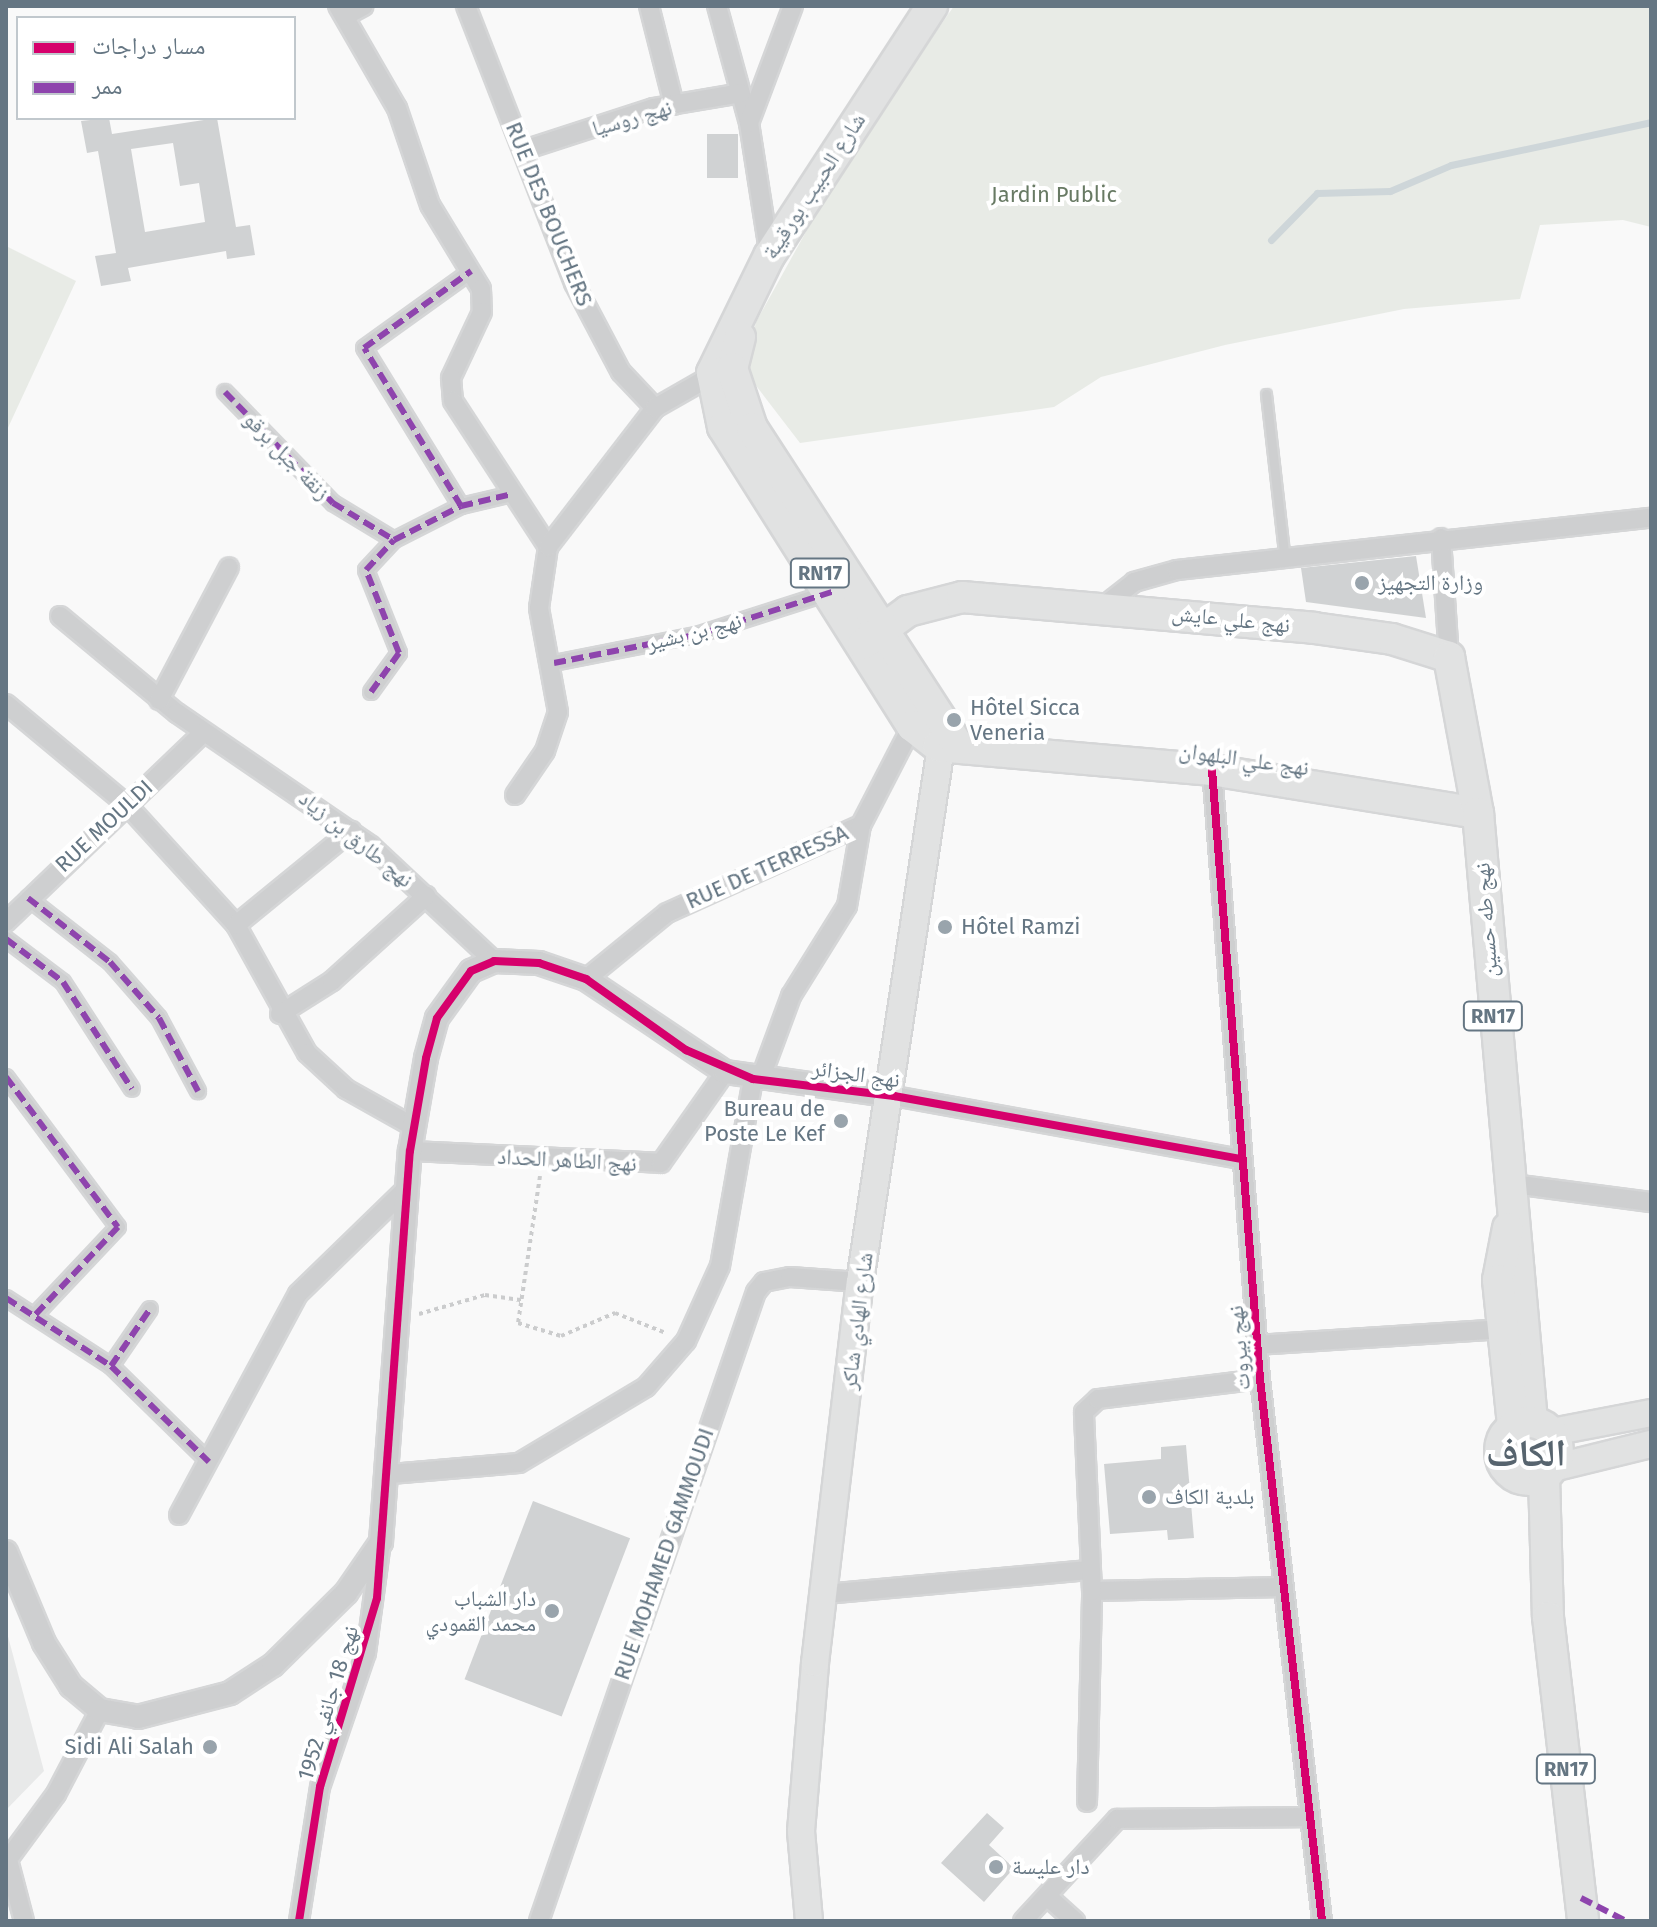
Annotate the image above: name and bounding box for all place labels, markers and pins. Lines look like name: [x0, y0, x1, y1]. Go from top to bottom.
place label: وزارة التجهيز: [1378, 570, 1483, 596]
marker: وزارة التجهيز: [1353, 574, 1371, 592]
place label: Hôtel Sicca Veneria: [970, 694, 1080, 746]
marker: Hôtel Sicca Veneria: [945, 711, 963, 729]
place label: Hôtel Ramzi: [961, 914, 1080, 940]
marker: Hôtel Ramzi: [936, 918, 954, 936]
place label: Bureau de Poste Le Kef: [704, 1095, 825, 1146]
marker: Bureau de Poste Le Kef: [832, 1112, 850, 1130]
place label: بلدية الكاف: [1165, 1484, 1254, 1510]
marker: بلدية الكاف: [1140, 1488, 1158, 1506]
place label: دار الشباب محمد القمودي: [425, 1585, 536, 1636]
marker: دار الشباب محمد القمودي: [543, 1602, 561, 1620]
place label: Sidi Ali Salah: [65, 1734, 194, 1760]
marker: Sidi Ali Salah: [201, 1738, 219, 1756]
place label: دار عليسة: [1012, 1854, 1090, 1880]
marker: دار عليسة: [987, 1858, 1005, 1876]

